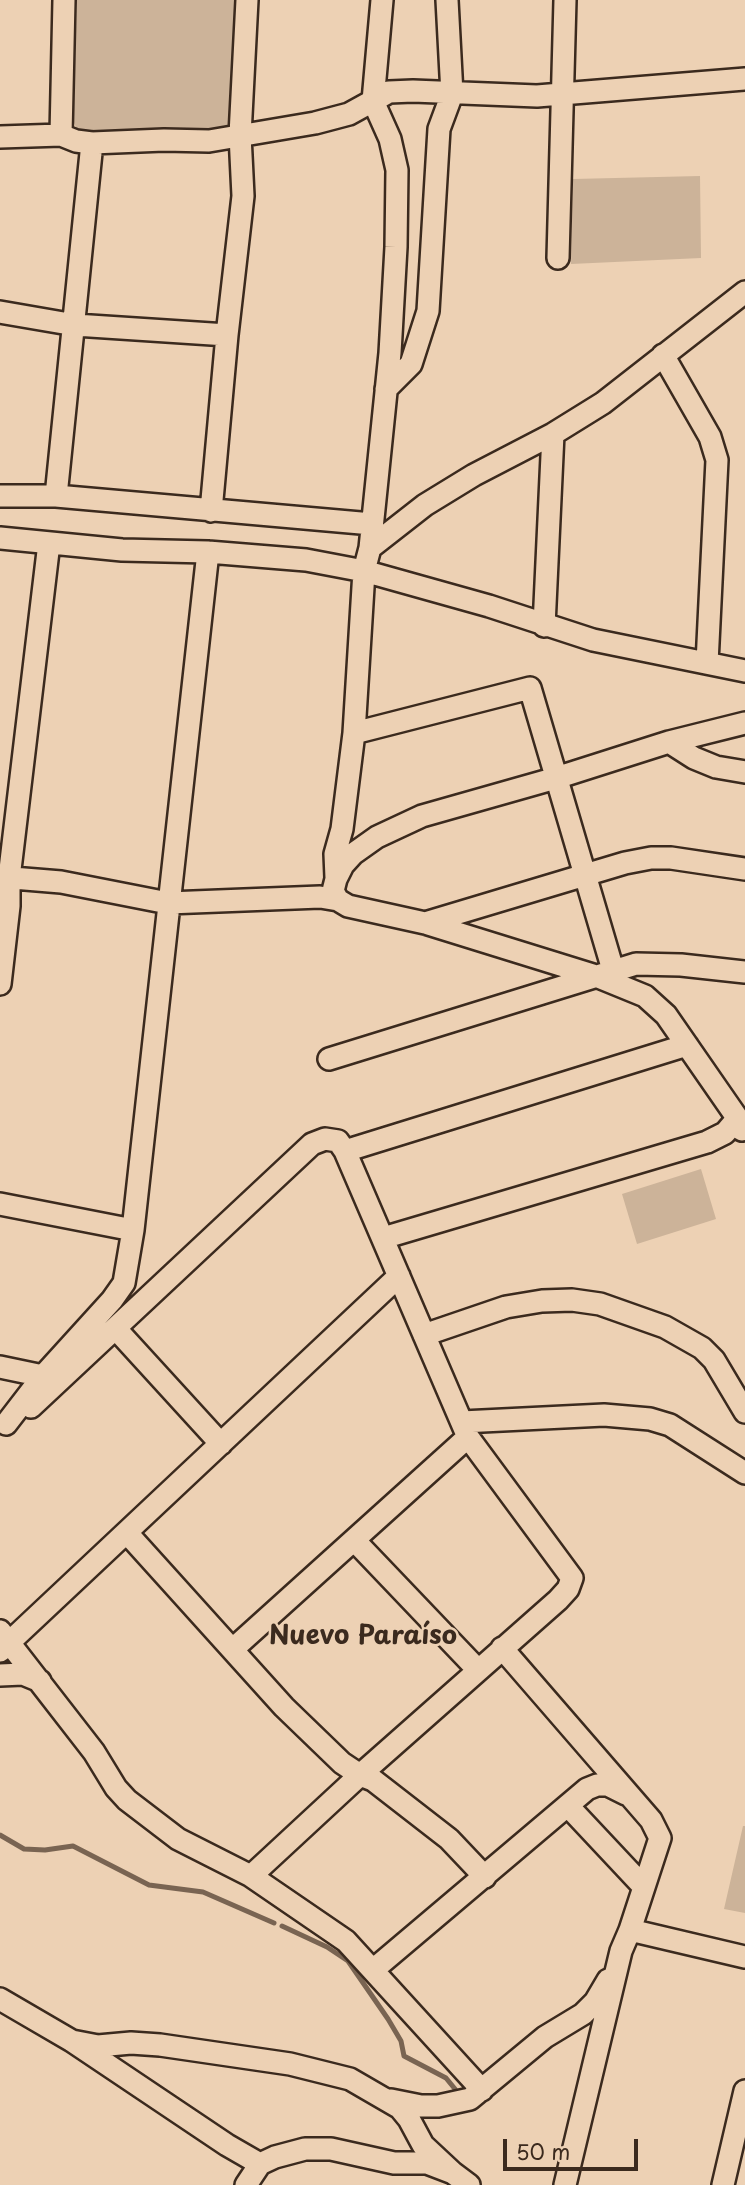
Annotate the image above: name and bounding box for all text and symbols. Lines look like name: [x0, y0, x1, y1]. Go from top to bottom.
district label: Nuevo Paraíso: [269, 1621, 457, 1653]
scale bar: [507, 2126, 642, 2170]
text: 50 m: [516, 2135, 570, 2167]

